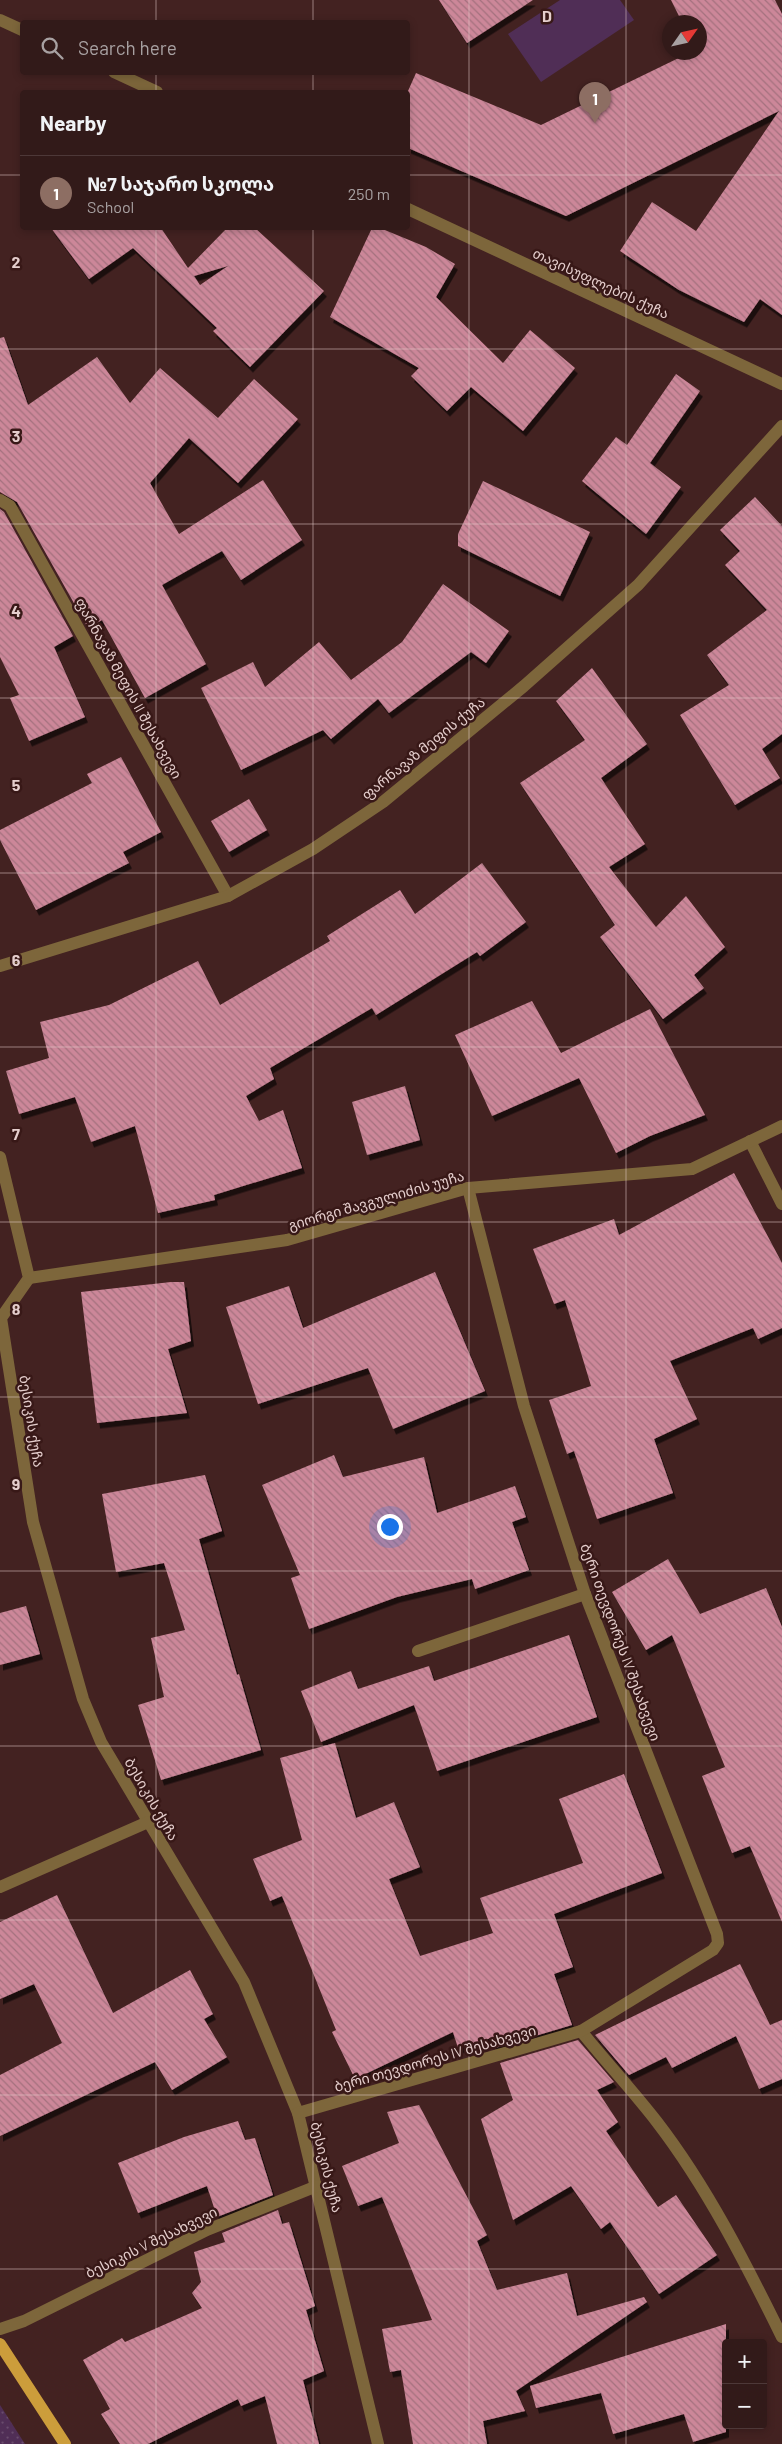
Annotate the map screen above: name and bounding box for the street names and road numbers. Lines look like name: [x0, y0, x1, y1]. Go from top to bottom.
street label: თავისუფლების ქუჩა: [530, 244, 672, 323]
street label: ფარნავაზ მეფის II შესახვევი: [71, 595, 186, 782]
street label: ფარნავაზ მეფის ქუჩა: [358, 693, 489, 804]
street label: გიორგი შავგულიძის უუჩა: [286, 1167, 466, 1234]
street label: ბესიკის ქუჩა: [15, 1374, 48, 1468]
street label: ბერი თევდორეს IV შესახვევი: [576, 1541, 665, 1743]
street label: ბესიკის ქუჩა: [121, 1755, 183, 1844]
street label: ბერი თევდორეს IV შესახვევი: [332, 2021, 538, 2096]
street label: ბესიკის ქუჩა: [307, 2120, 346, 2214]
street label: ბესიკის V შესახვევი: [82, 2203, 220, 2282]

